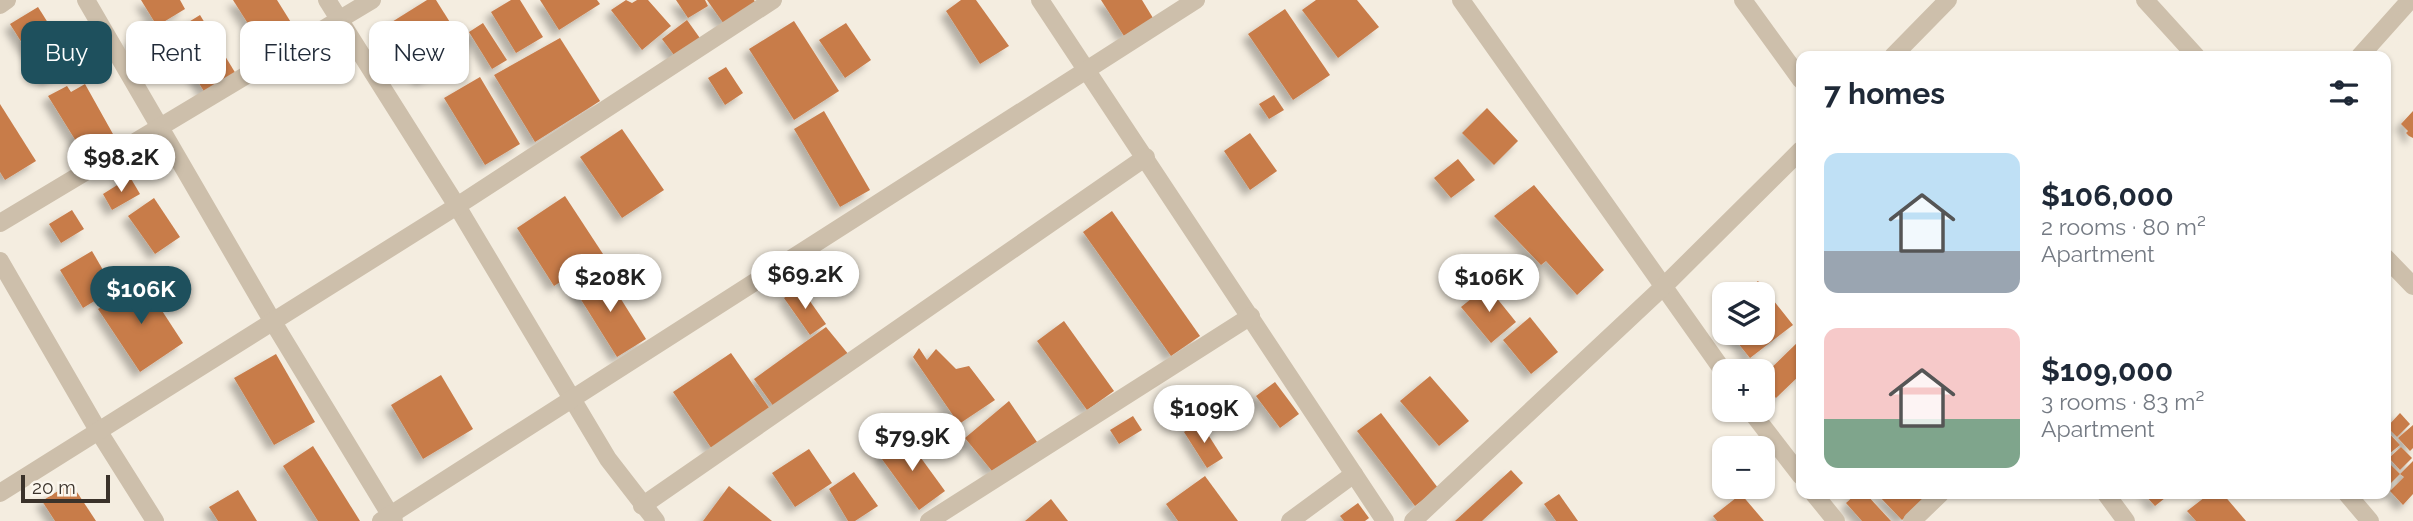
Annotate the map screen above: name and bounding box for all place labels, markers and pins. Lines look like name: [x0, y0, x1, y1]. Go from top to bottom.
pin: $98.2K: [64, 134, 178, 194]
pin: $69.2K: [748, 252, 862, 311]
pin: $208K: [561, 254, 659, 314]
pin: $106K: [1440, 254, 1538, 314]
pin: $106K: [92, 266, 190, 326]
pin: $109K: [1155, 386, 1253, 445]
pin: $79.9K: [855, 414, 969, 473]

